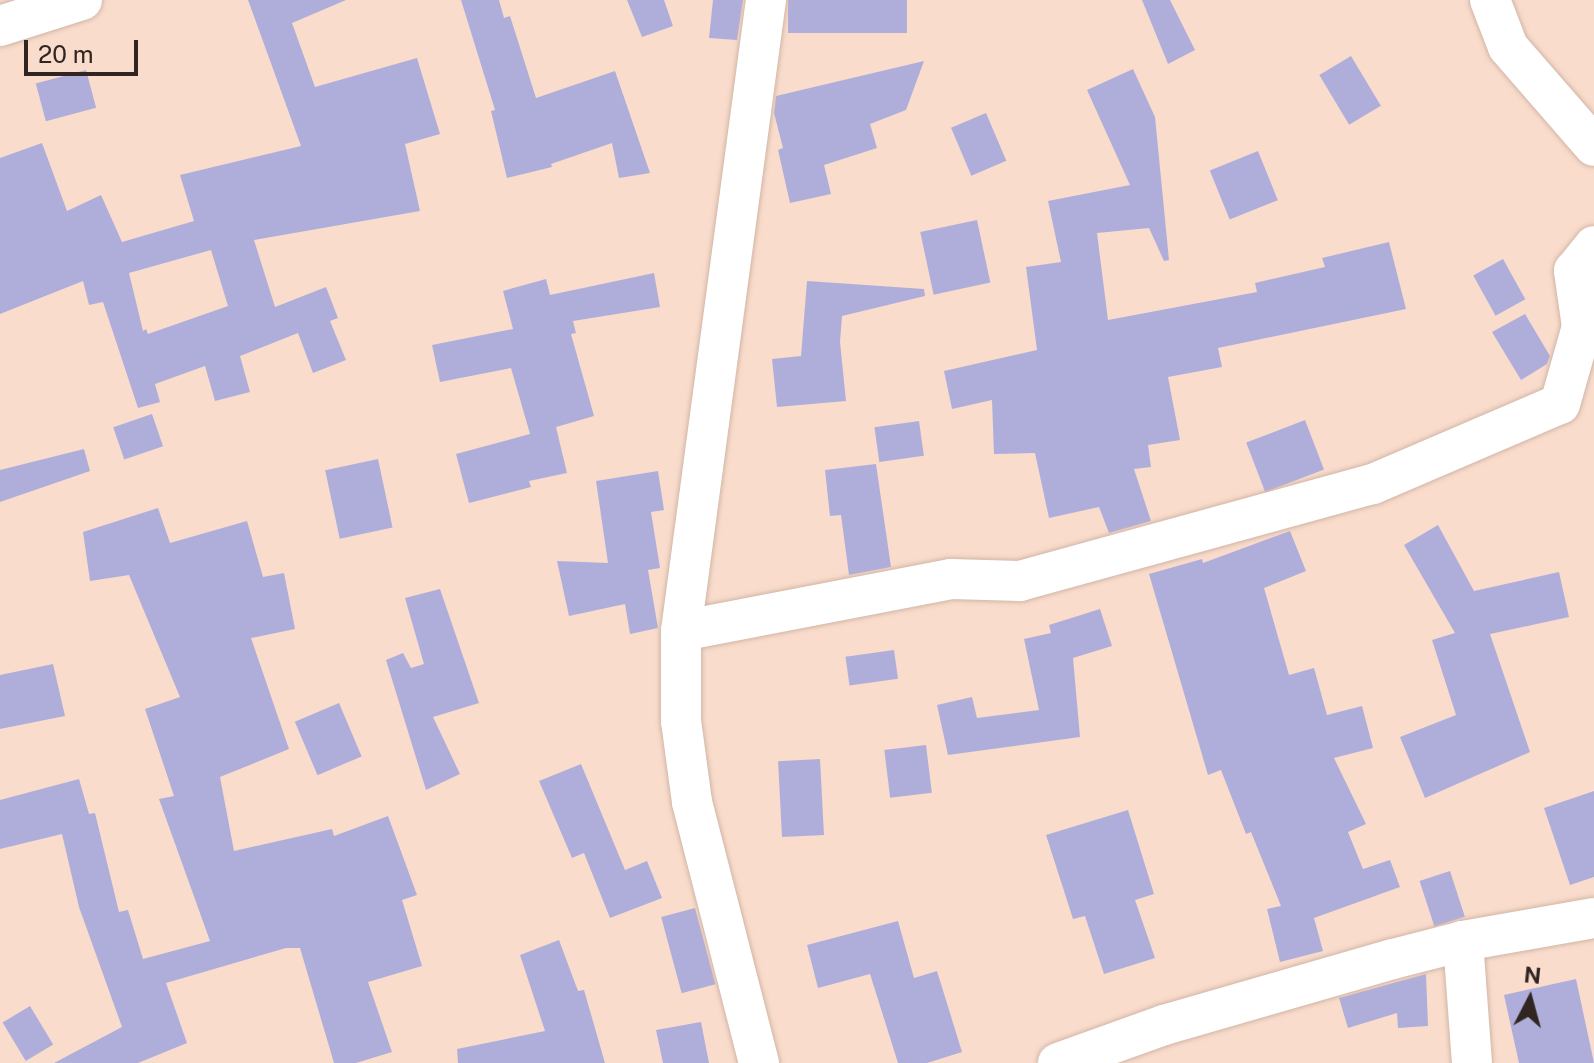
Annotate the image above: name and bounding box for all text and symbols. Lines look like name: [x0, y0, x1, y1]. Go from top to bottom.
scale bar: [28, 24, 142, 74]
text: 20 m: [38, 40, 94, 68]
north arrow: [1490, 959, 1570, 1039]
text: N: [1523, 961, 1542, 989]

